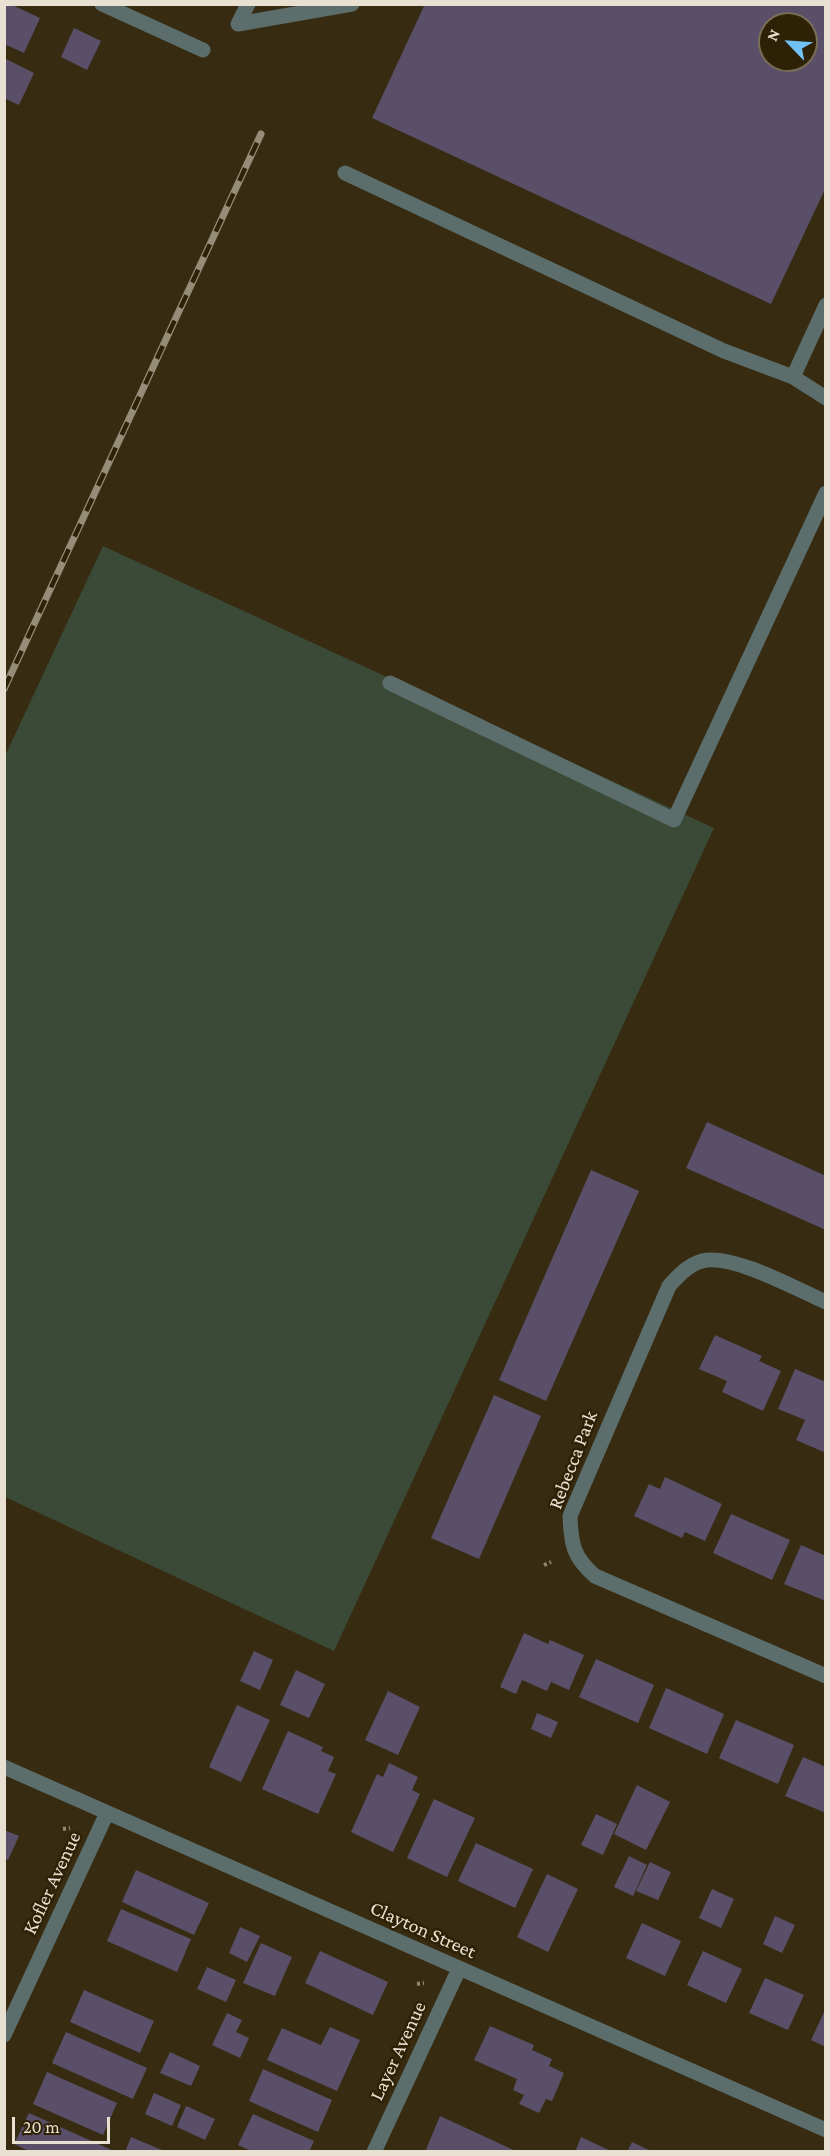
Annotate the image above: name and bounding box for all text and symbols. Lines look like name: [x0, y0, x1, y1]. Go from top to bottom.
north arrow: [758, 12, 818, 72]
text: N: [763, 26, 783, 44]
street label: Rebecca Park: [543, 1407, 603, 1513]
street label: Kofler Avenue: [18, 1828, 86, 1938]
street label: Clayton Street: [366, 1896, 480, 1964]
street label: Layer Avenue: [365, 1998, 431, 2104]
scale bar: [15, 2105, 112, 2143]
text: 20 m: [23, 2117, 60, 2137]

